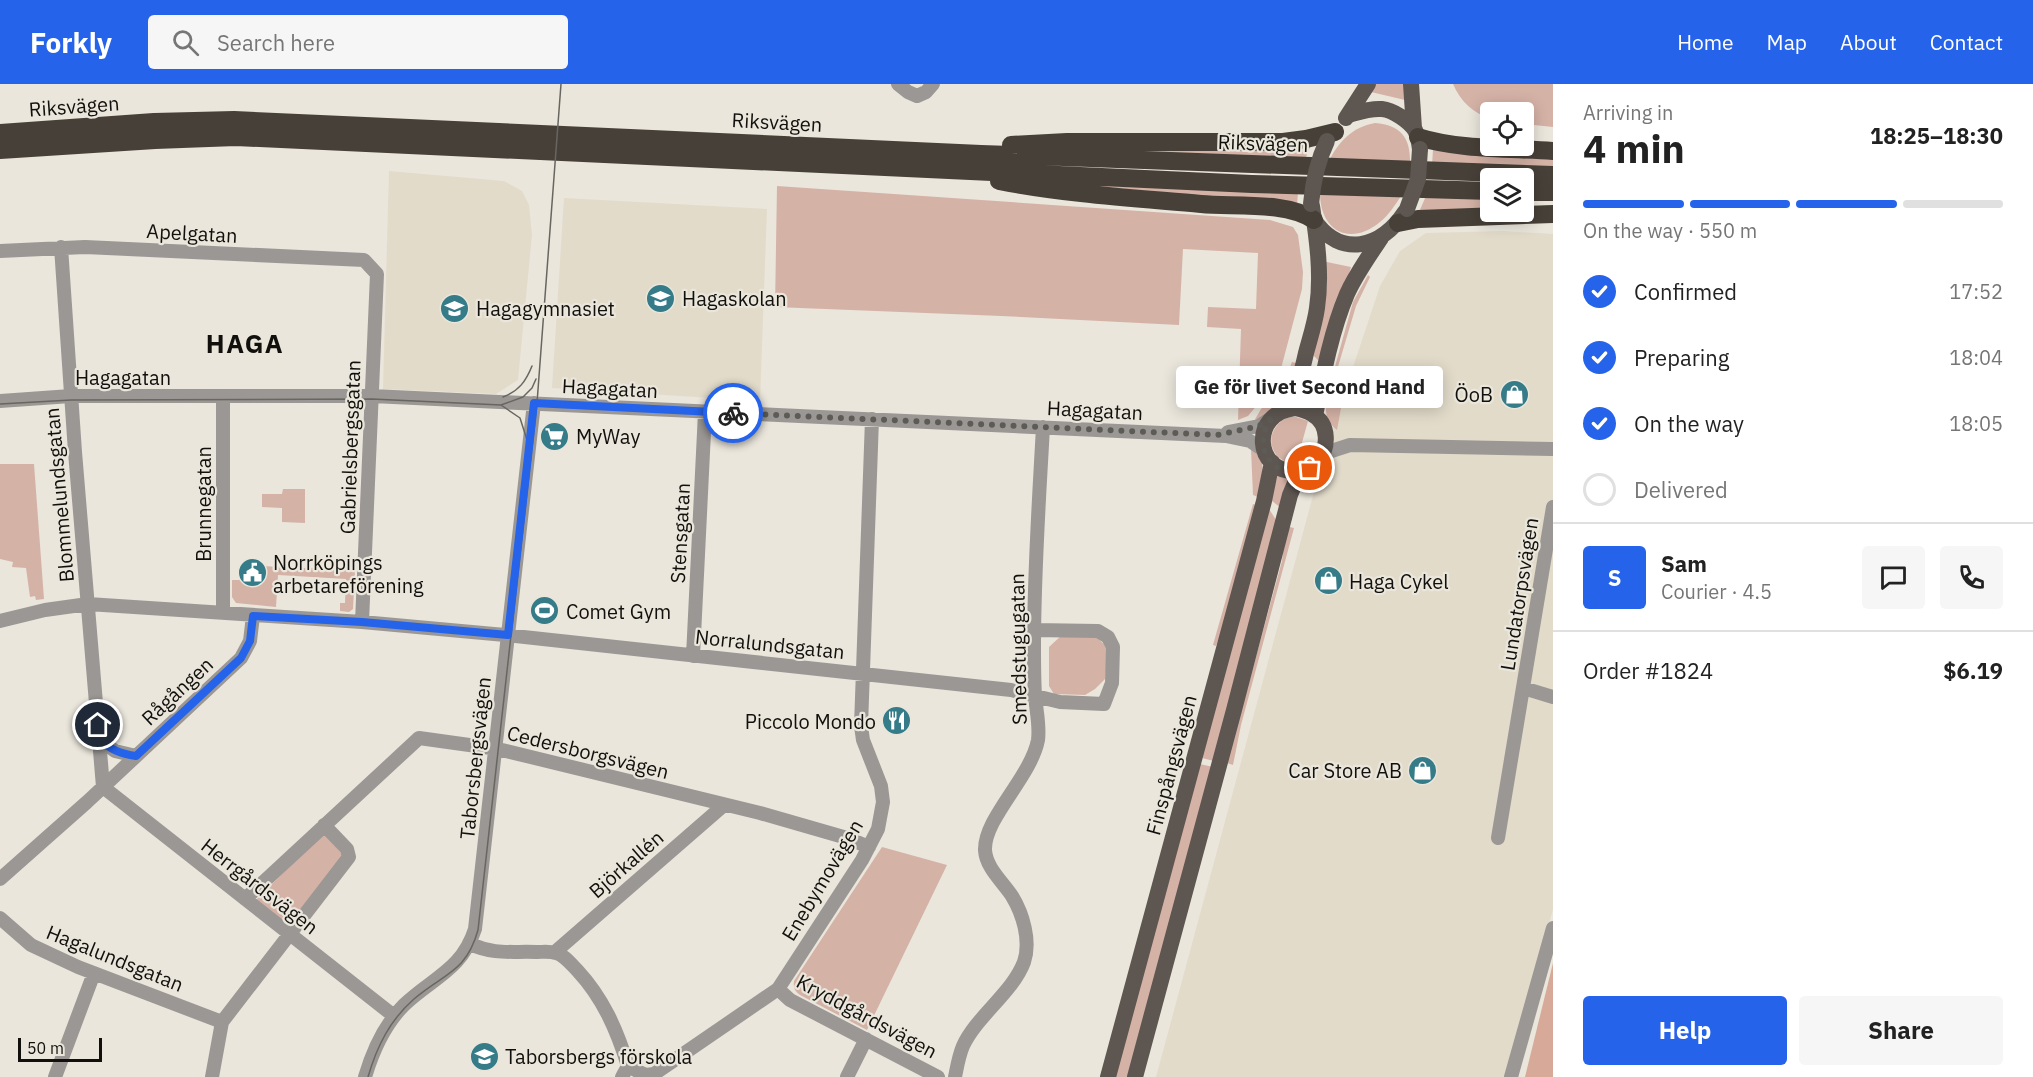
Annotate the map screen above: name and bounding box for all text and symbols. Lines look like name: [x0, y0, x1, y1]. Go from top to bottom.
search box: [148, 15, 568, 69]
text: Forkly: [30, 24, 112, 61]
icon: search: [169, 26, 202, 59]
text: Search here: [217, 28, 335, 57]
text: Home: [1677, 28, 1734, 56]
text: Map: [1767, 28, 1807, 56]
text: About: [1840, 28, 1897, 56]
text: Contact: [1930, 28, 2003, 56]
street label: Riksvägen: [28, 89, 120, 123]
text: Arriving in: [1583, 99, 1673, 126]
map controls: [1480, 102, 1534, 222]
button: locate: [1480, 102, 1534, 156]
street label: Riksvägen: [731, 106, 823, 138]
text: 18:25–18:30: [1870, 121, 2003, 150]
text: 4 min: [1583, 123, 1685, 174]
street label: Riksvägen: [1217, 128, 1309, 158]
button: layers: [1480, 168, 1534, 222]
street label: Apelgatan: [146, 217, 238, 249]
text: On the way · 550 m: [1583, 217, 1757, 244]
icon: check: [1583, 275, 1616, 308]
text: Confirmed: [1634, 277, 1737, 306]
text: 17:52: [1949, 278, 2003, 305]
school or university icon: Hagaskolan: [645, 282, 677, 314]
place label: Hagaskolan: [682, 285, 787, 312]
school or university icon: Hagagymnasiet: [439, 292, 471, 324]
place label: Hagagymnasiet: [476, 295, 615, 322]
district label: HAGA: [206, 326, 284, 360]
icon: check: [1583, 341, 1616, 374]
text: Preparing: [1634, 343, 1729, 372]
text: 18:04: [1949, 344, 2003, 371]
street label: Gabrielsbergsgatan: [333, 359, 367, 535]
street label: Hagagatan: [75, 364, 171, 391]
callout: Ge för livet Second Hand: [1176, 366, 1444, 408]
street label: Hagagatan: [561, 372, 659, 404]
text: Ge för livet Second Hand: [1194, 373, 1425, 400]
shop icon: ÖoB: [1498, 378, 1530, 410]
place label: ÖoB: [1455, 381, 1493, 408]
courier: [703, 383, 763, 443]
street label: Hagagatan: [1046, 394, 1144, 426]
icon: bike: [717, 397, 750, 430]
street label: Blommelundsgatan: [38, 407, 80, 583]
icon: check: [1583, 407, 1616, 440]
text: On the way: [1634, 409, 1744, 438]
text: 18:05: [1949, 410, 2003, 437]
supermarket icon: MyWay: [539, 420, 571, 452]
place label: MyWay: [576, 423, 640, 450]
pin: [1284, 442, 1335, 493]
street label: Brunnegatan: [190, 446, 217, 562]
icon: bag: [1293, 451, 1326, 484]
text: Delivered: [1634, 475, 1728, 504]
street label: Stensgatan: [664, 482, 696, 584]
street label: Lundatorpsvägen: [1494, 516, 1544, 672]
button: chat: [1862, 546, 1925, 609]
button: phone: [1940, 546, 2003, 609]
place label: Norrköpings arbetareförening: [273, 549, 424, 599]
text: Sam: [1661, 549, 1707, 578]
public building icon: Norrköpings arbetareförening: [236, 557, 268, 589]
text: S: [1608, 563, 1621, 592]
shop icon: Haga Cykel: [1312, 565, 1344, 597]
place label: Haga Cykel: [1349, 568, 1449, 595]
street label: Smedstugugatan: [1003, 573, 1033, 725]
text: Courier · 4.5: [1661, 578, 1772, 605]
sports icon: Comet Gym: [529, 595, 561, 627]
place label: Comet Gym: [566, 598, 671, 625]
street label: Norralundsgatan: [694, 623, 846, 665]
street label: Rågången: [135, 651, 219, 731]
text: Order #1824: [1583, 656, 1713, 685]
text: $6.19: [1943, 656, 2003, 685]
street label: Taborsbergsvägen: [453, 675, 497, 841]
street label: Finspångsvägen: [1139, 692, 1203, 838]
pin: [72, 699, 123, 750]
restaurant icon: Piccolo Mondo: [881, 705, 913, 737]
icon: home: [81, 708, 114, 741]
place label: Piccolo Mondo: [745, 708, 876, 735]
street label: Cedersborgsvägen: [504, 719, 672, 785]
shop icon: Car Store AB: [1407, 754, 1439, 786]
place label: Car Store AB: [1288, 757, 1402, 784]
street label: Enebymovägen: [775, 814, 869, 946]
street label: Björkallén: [583, 824, 669, 904]
street label: Herrgårdsvägen: [196, 832, 324, 940]
street label: Hagalundsgatan: [42, 918, 188, 998]
street label: Kryddgårdsvägen: [792, 968, 942, 1064]
button: Help: [1583, 996, 1787, 1065]
button: Share: [1799, 996, 2003, 1065]
scale bar: [18, 1035, 102, 1062]
text: 50 m: [27, 1038, 64, 1058]
school or university icon: Taborsbergs förskola: [468, 1040, 500, 1072]
place label: Taborsbergs förskola: [505, 1043, 693, 1070]

